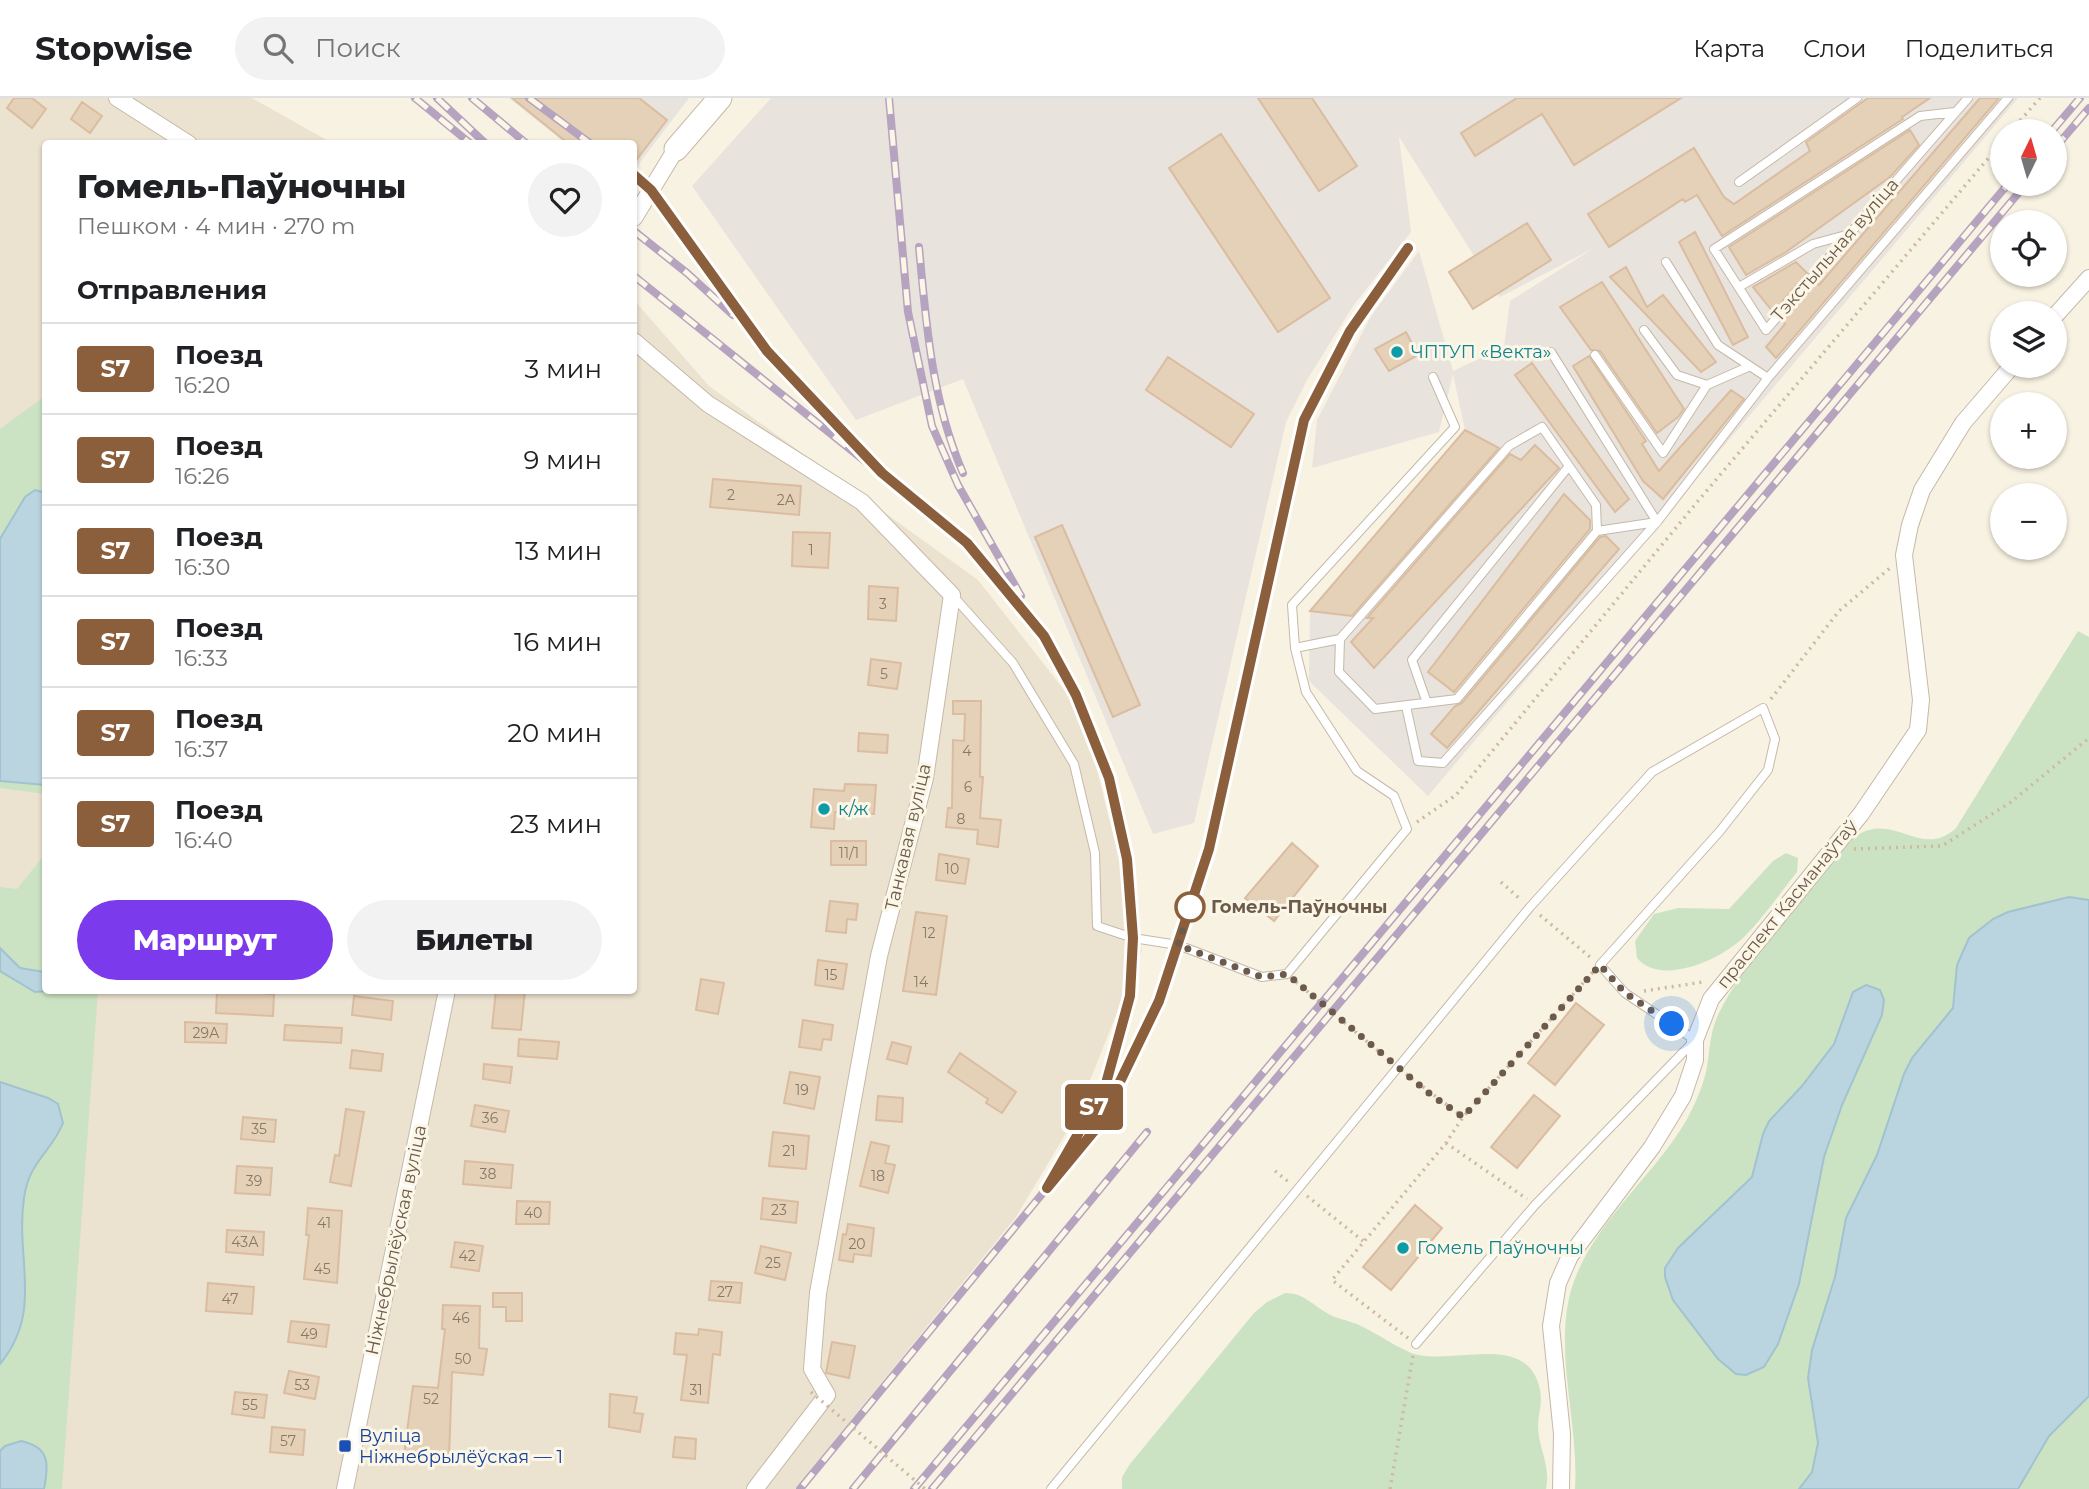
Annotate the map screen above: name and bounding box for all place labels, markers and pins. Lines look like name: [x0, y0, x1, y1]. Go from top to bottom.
place label: ЧПТУП «Векта»: [1411, 341, 1551, 363]
marker: ЧПТУП «Векта»: [1389, 344, 1405, 360]
place label: к/ж: [838, 798, 869, 820]
marker: к/ж: [816, 801, 832, 817]
marker: Гомель-Паўночны: [1175, 892, 1205, 922]
place label: Гомель-Паўночны: [1211, 896, 1388, 918]
place label: Гомель Паўночны: [1417, 1237, 1584, 1259]
marker: Гомель Паўночны: [1395, 1240, 1411, 1256]
place label: Вуліца Ніжнебрылёўская — 1: [359, 1425, 563, 1468]
marker: Вуліца Ніжнебрылёўская — 1: [337, 1438, 353, 1454]

